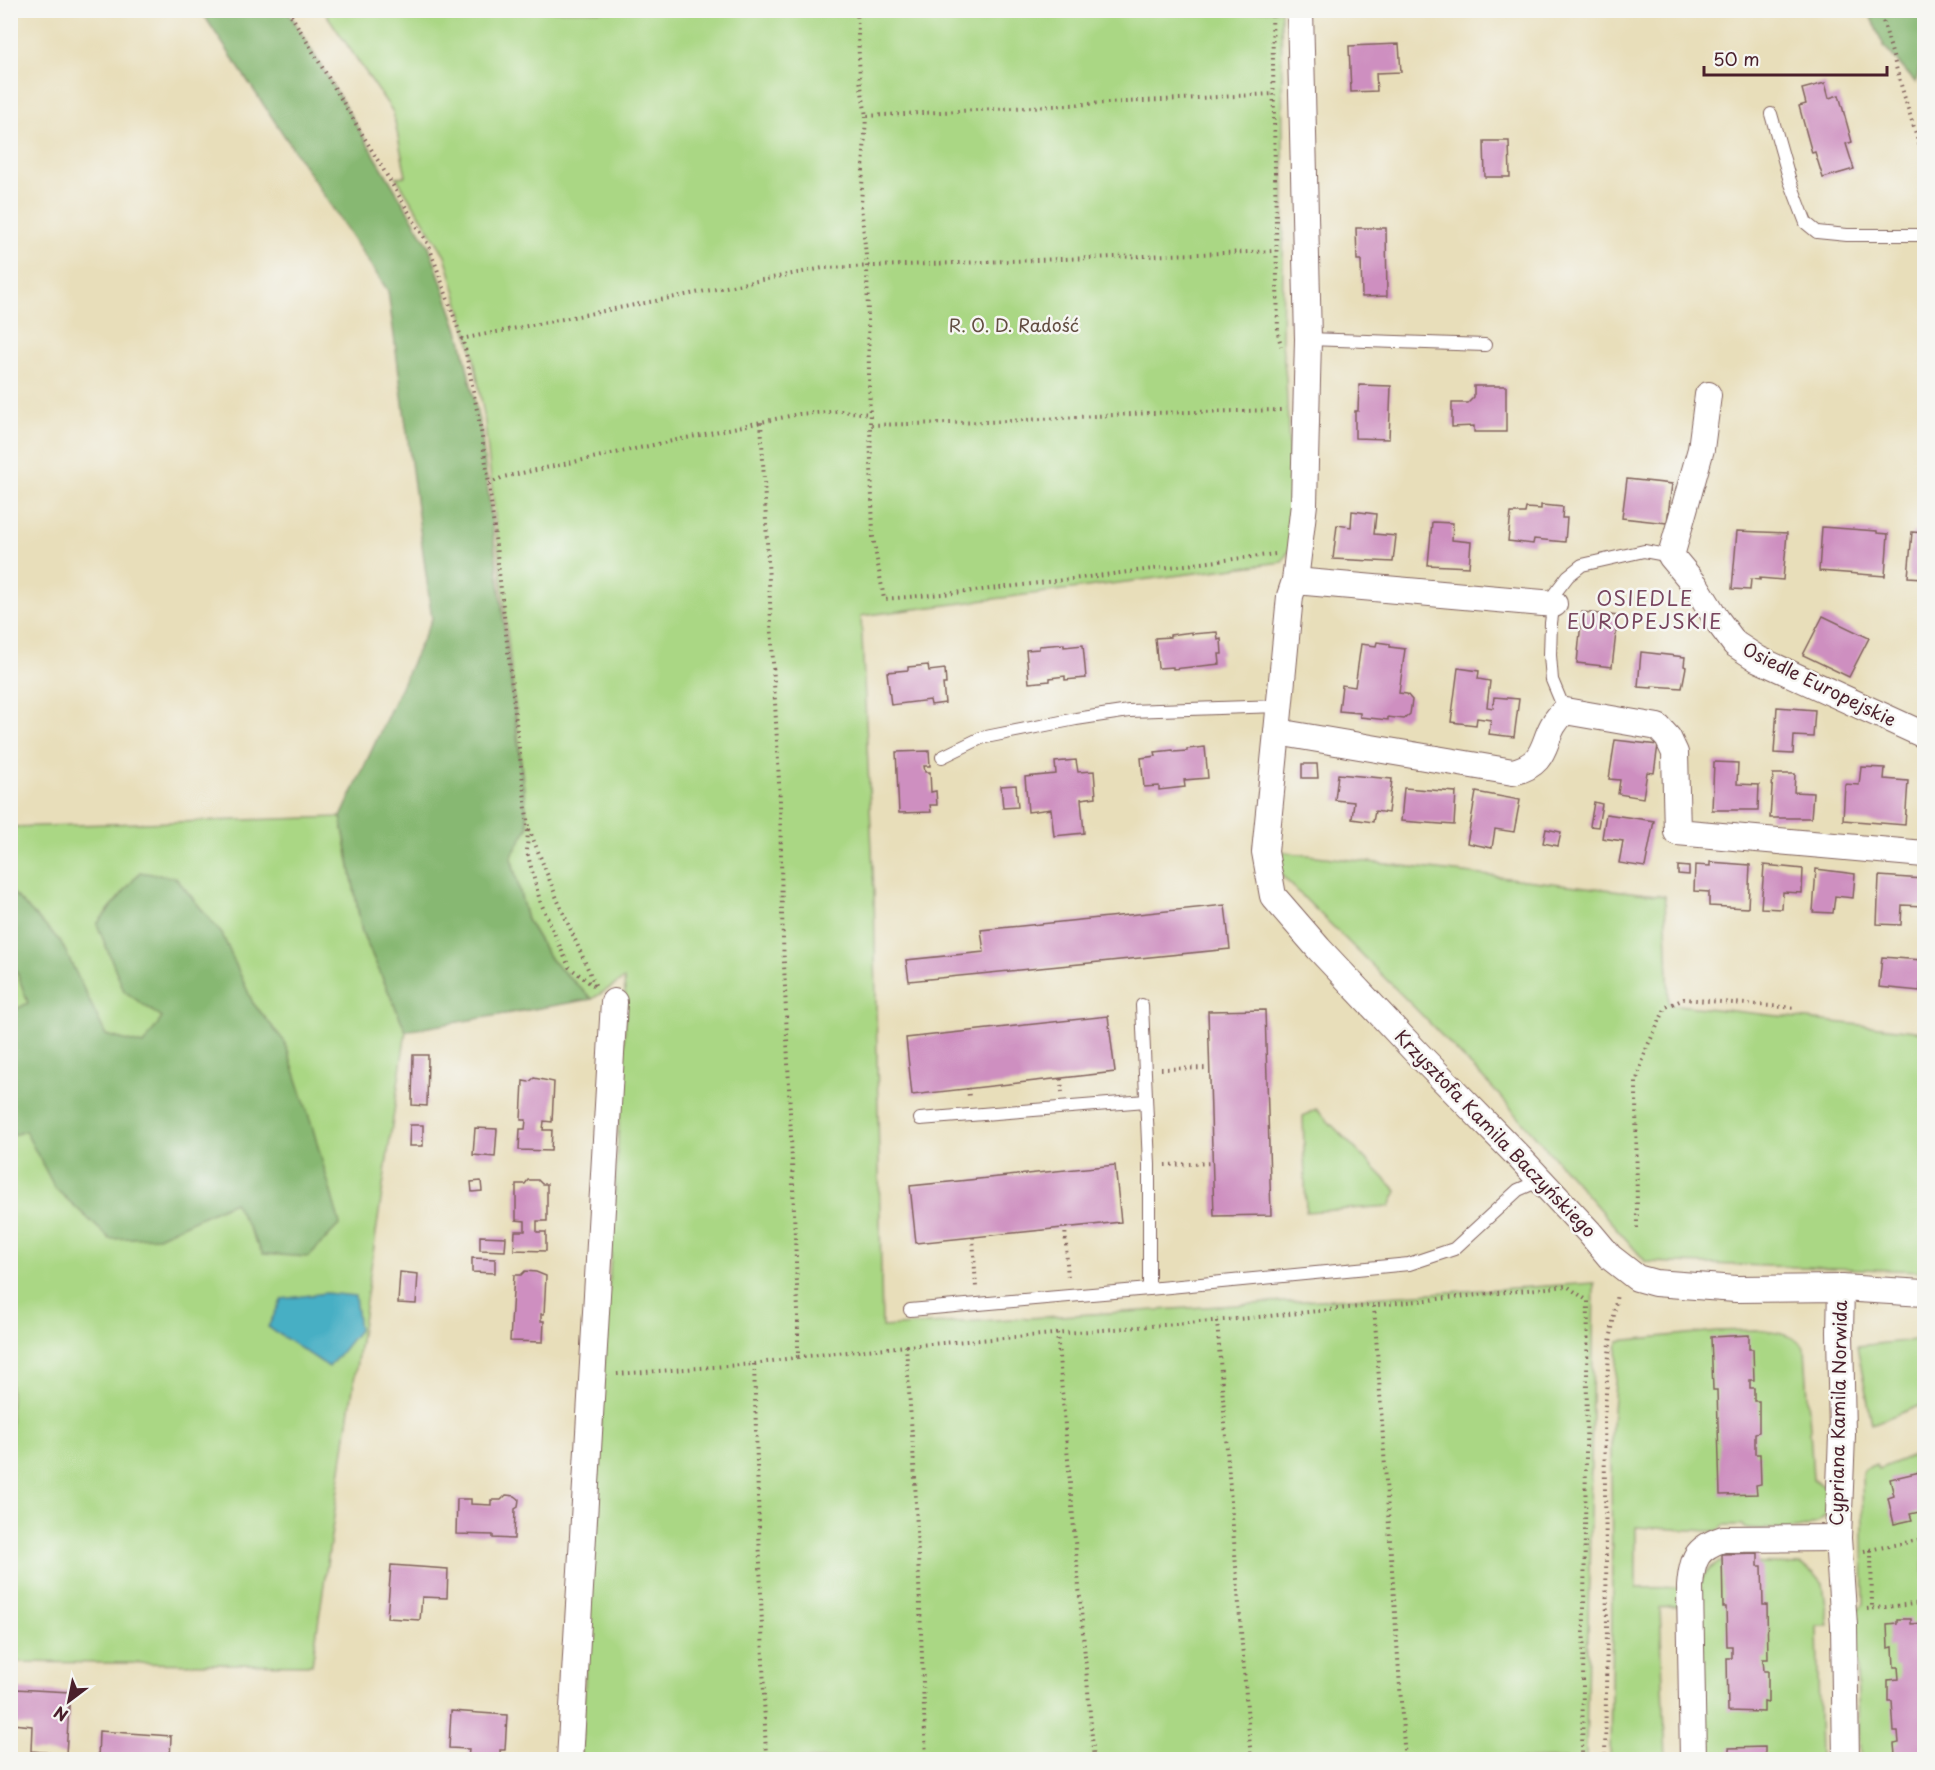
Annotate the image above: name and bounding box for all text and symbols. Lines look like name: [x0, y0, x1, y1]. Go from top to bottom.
scale bar: [1704, 39, 1887, 77]
text: 50 m: [1713, 45, 1760, 72]
park label: R. O. D. Radość: [949, 311, 1079, 338]
district label: OSIEDLE EUROPEJSKIE: [1567, 583, 1723, 636]
street label: Osiedle Europejskie: [1738, 635, 1901, 733]
street label: Krzysztofa Kamila Baczyńskiego: [1389, 1023, 1603, 1243]
street label: Cypriana Kamila Norwida: [1822, 1299, 1853, 1526]
north arrow: [39, 1671, 99, 1731]
text: N: [49, 1701, 72, 1728]

